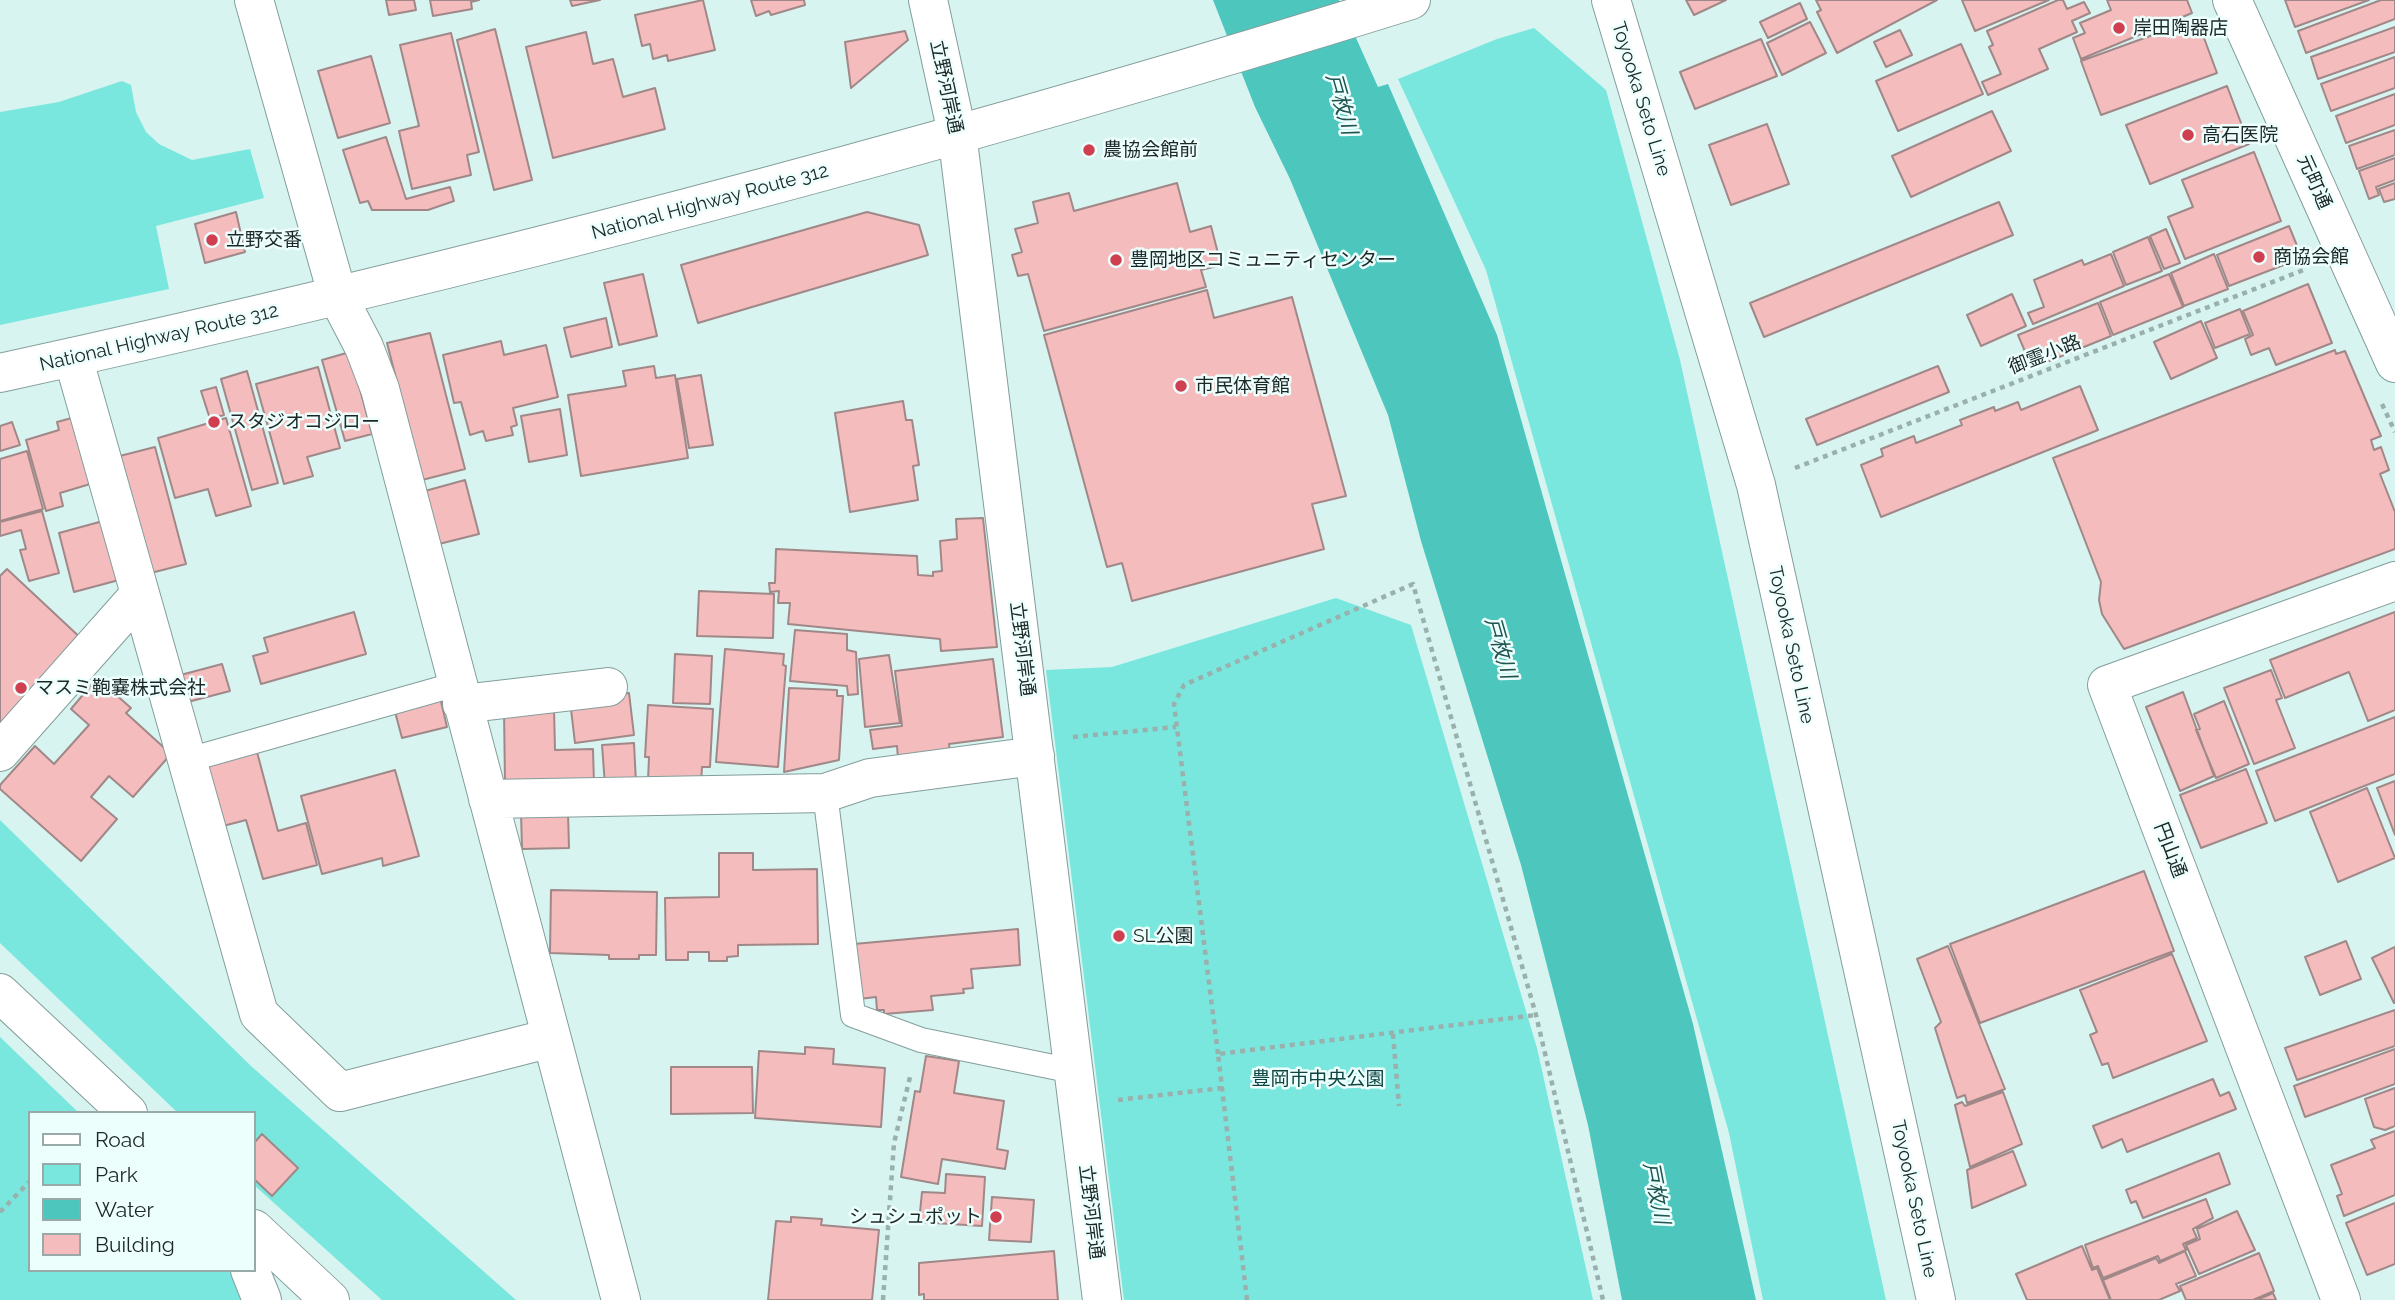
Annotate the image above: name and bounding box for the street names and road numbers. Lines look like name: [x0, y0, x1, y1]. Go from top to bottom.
street label: Toyooka Seto Line: [1607, 19, 1675, 179]
street label: 立野河岸通: [925, 38, 967, 136]
street label: 元町通: [2292, 151, 2336, 213]
street label: National Highway Route 312: [589, 159, 831, 245]
street label: National Highway Route 312: [37, 299, 281, 377]
street label: 御霊小路: [2005, 331, 2085, 379]
street label: Toyooka Seto Line: [1763, 564, 1819, 726]
street label: 立野河岸通: [1005, 600, 1039, 698]
street label: 円山通: [2149, 819, 2191, 881]
street label: Toyooka Seto Line: [1886, 1118, 1942, 1280]
street label: 立野河岸通: [1074, 1163, 1108, 1261]

